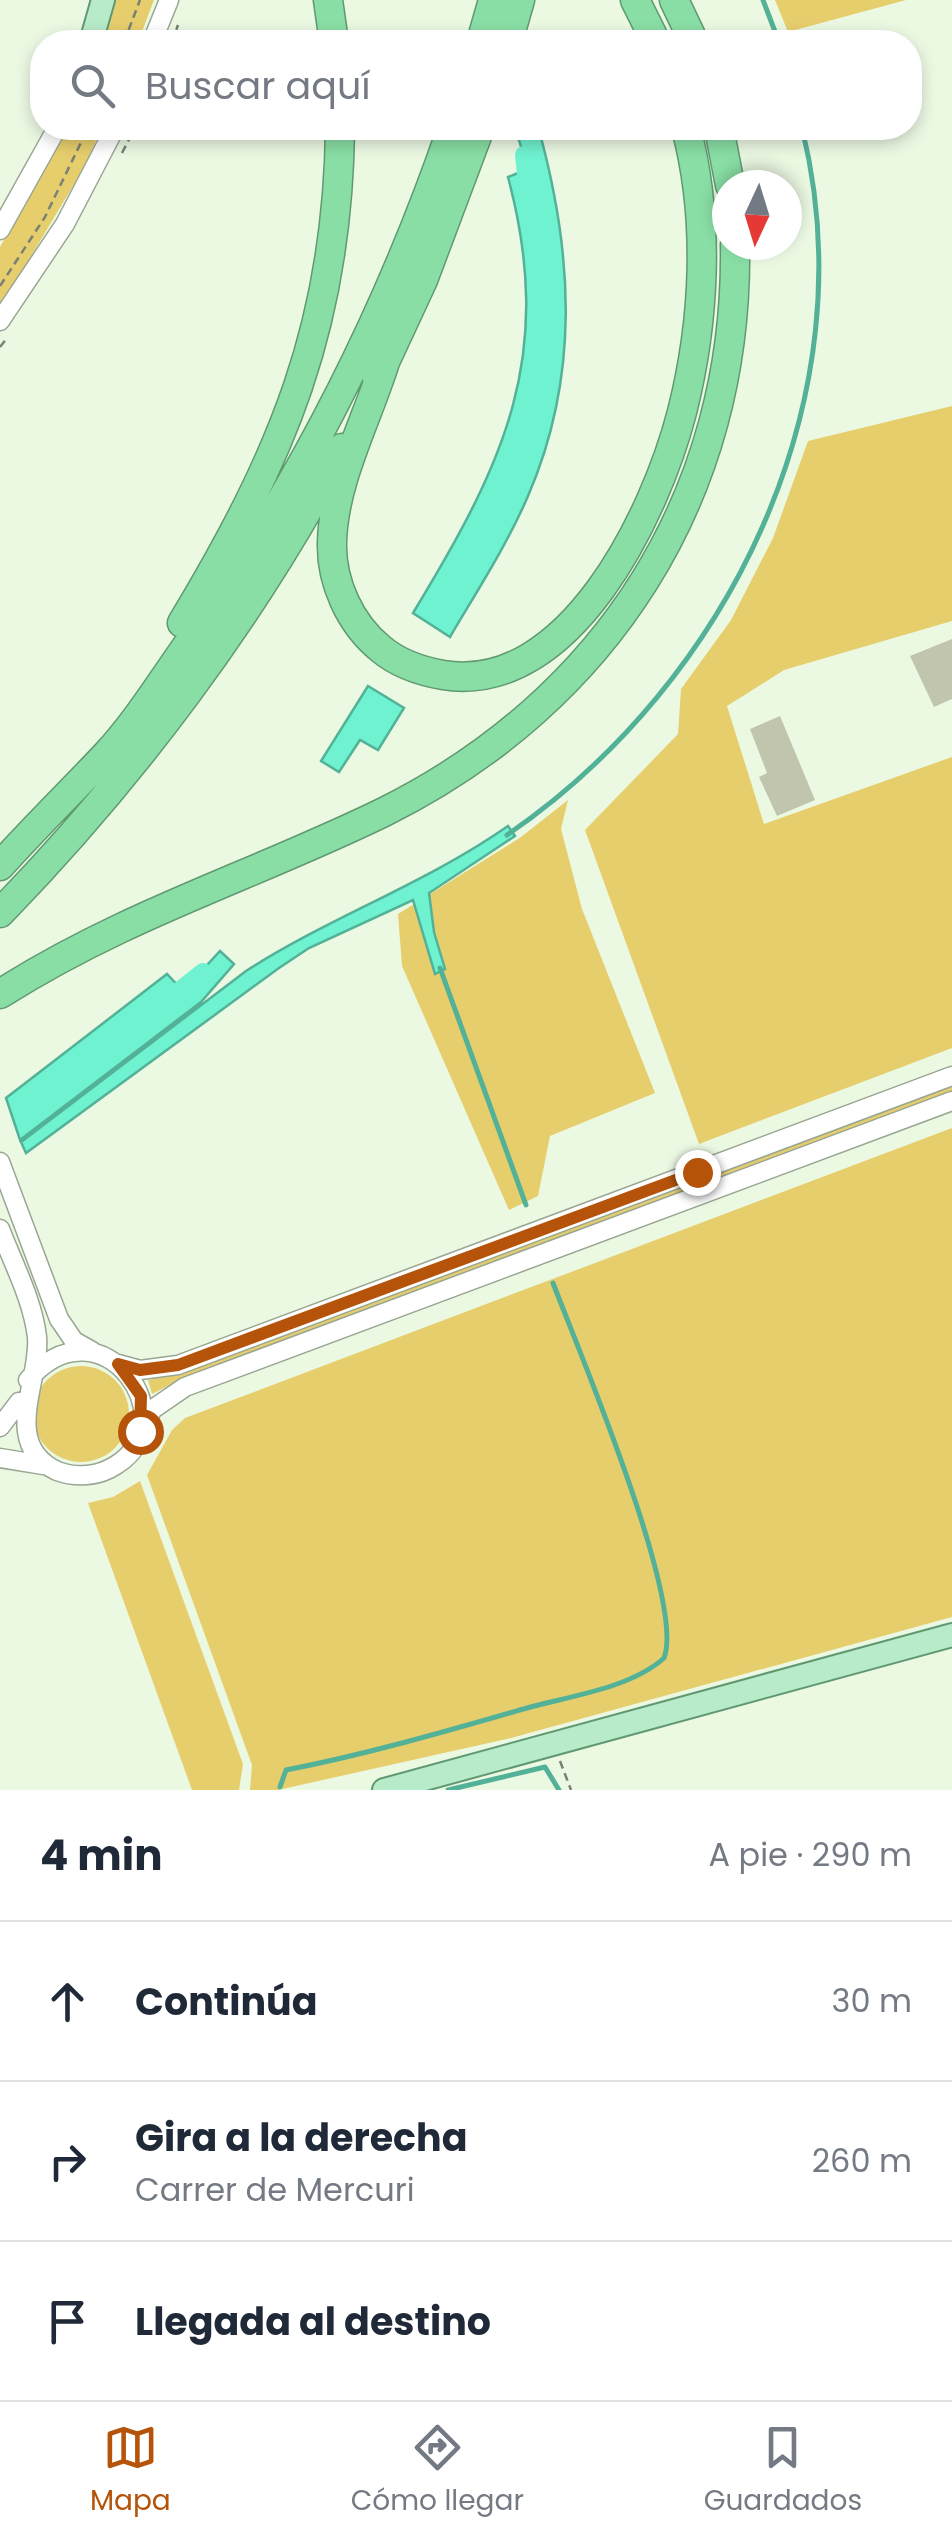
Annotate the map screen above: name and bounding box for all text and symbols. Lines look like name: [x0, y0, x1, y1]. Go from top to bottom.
search box: [30, 30, 922, 140]
icon: search: [65, 58, 120, 113]
text: Buscar aquí: [145, 59, 371, 112]
north arrow: [712, 170, 802, 260]
route end: [675, 1150, 721, 1196]
route start: [118, 1409, 164, 1455]
text: 4 min: [40, 1826, 163, 1885]
text: A pie · 290 m: [709, 1832, 912, 1877]
icon: ahead: [40, 1974, 95, 2029]
text: Continúa: [135, 1975, 317, 2028]
text: 30 m: [832, 1978, 912, 2023]
text: Gira a la derecha: [135, 2111, 468, 2164]
icon: right: [40, 2134, 95, 2189]
text: 260 m: [812, 2138, 912, 2183]
text: Carrer de Mercuri: [135, 2167, 415, 2212]
icon: arrive: [40, 2294, 95, 2349]
text: Llegada al destino: [135, 2295, 491, 2348]
tab: Mapa: [90, 2420, 171, 2522]
tab: Cómo llegar: [351, 2420, 524, 2522]
tab: Guardados: [704, 2420, 862, 2522]

